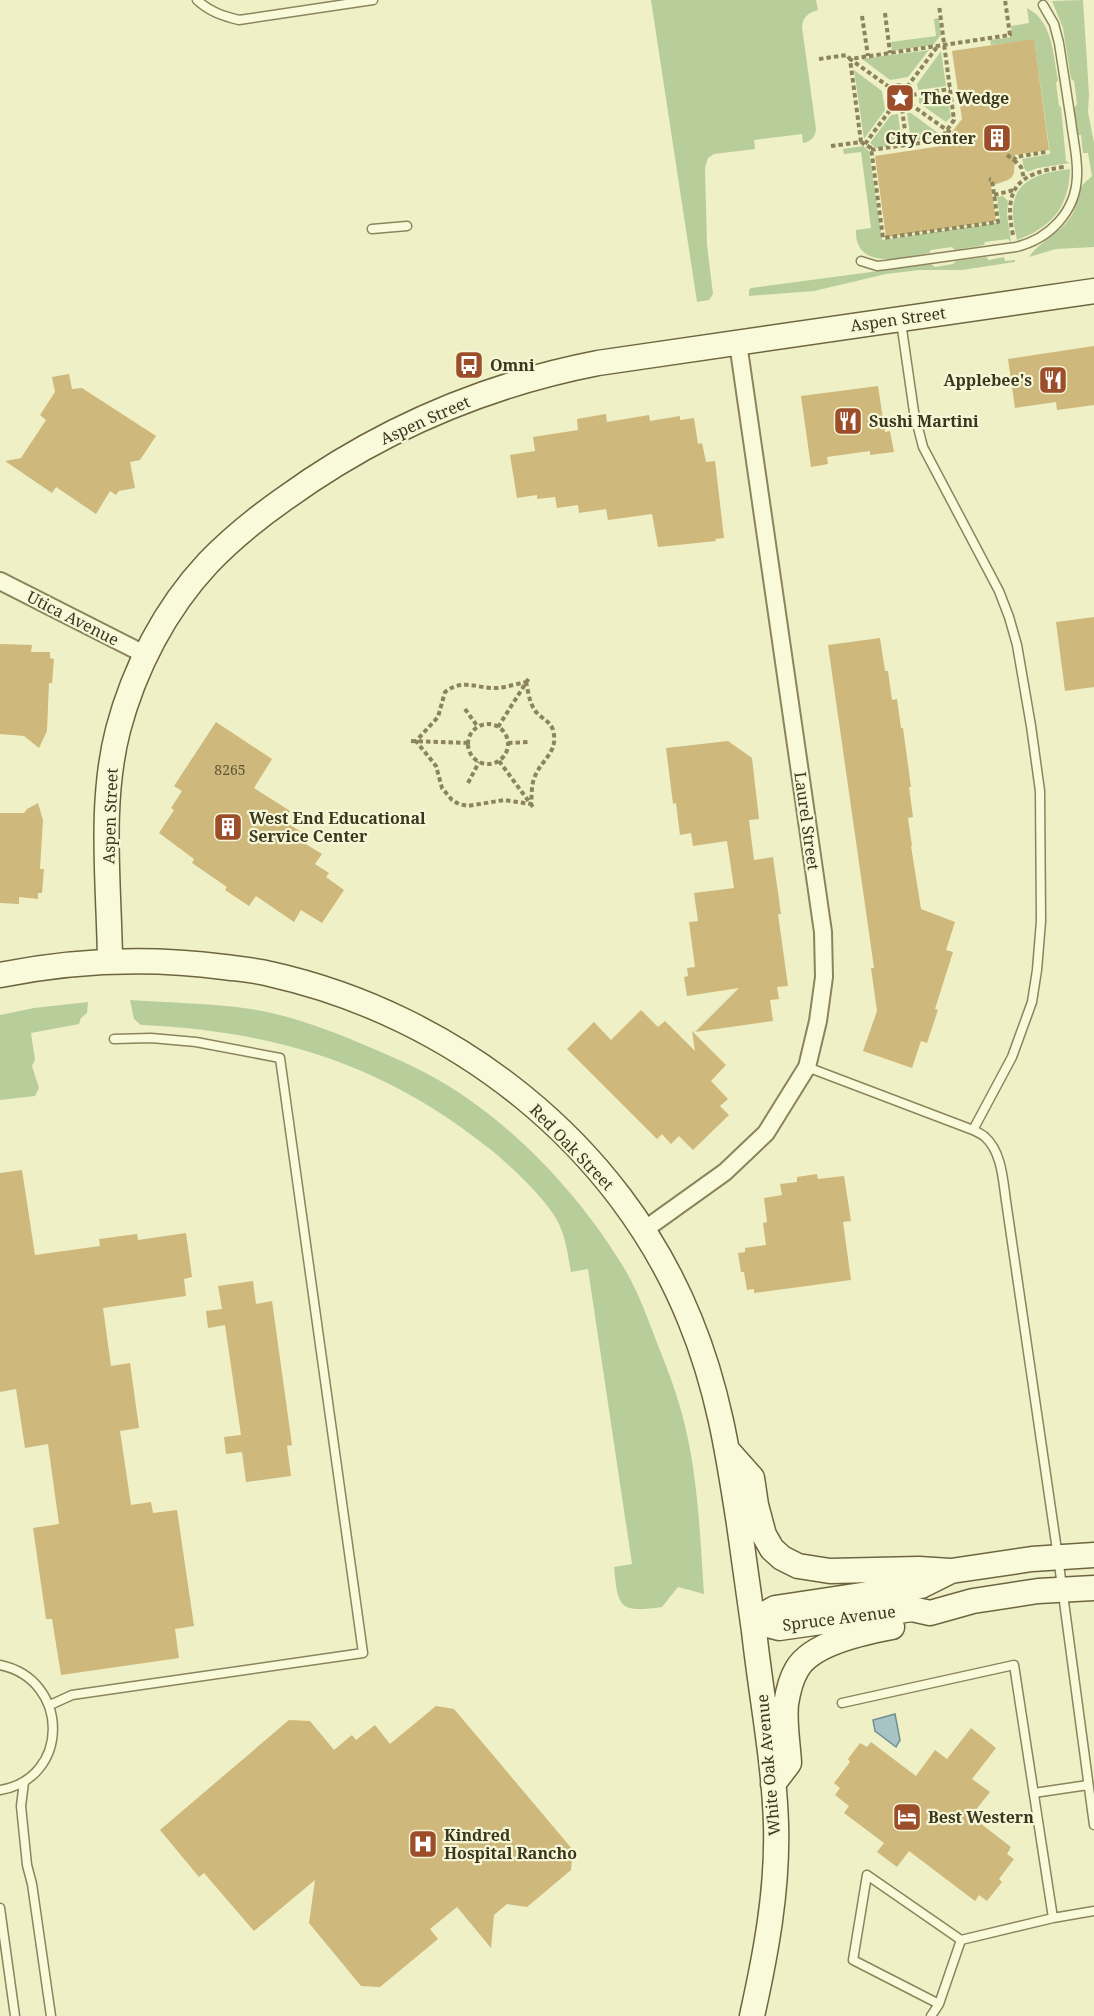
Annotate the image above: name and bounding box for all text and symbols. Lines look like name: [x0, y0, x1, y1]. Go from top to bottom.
place icon: The Wedge: [884, 82, 916, 114]
place label: The Wedge: [921, 87, 1009, 109]
building icon: City Center: [981, 122, 1013, 154]
place label: City Center: [885, 127, 977, 149]
street label: Aspen Street: [849, 301, 947, 337]
bus stop icon: Omni: [453, 349, 485, 381]
place label: Omni: [490, 354, 535, 376]
restaurant icon: Applebee's: [1037, 364, 1069, 396]
place label: Applebee's: [944, 369, 1032, 391]
street label: Aspen Street: [377, 390, 474, 450]
restaurant icon: Sushi Martini: [832, 405, 864, 437]
place label: Sushi Martini: [869, 410, 979, 432]
street label: Utica Avenue: [23, 585, 123, 651]
house number: 8265: [214, 760, 246, 779]
street label: Aspen Street: [97, 767, 123, 864]
street label: Laurel Street: [789, 770, 825, 872]
place label: West End Educational Service Center: [249, 807, 426, 847]
building icon: West End Educational Service Center: [212, 811, 244, 843]
street label: Red Oak Street: [525, 1099, 619, 1195]
street label: Spruce Avenue: [781, 1600, 897, 1636]
street label: White Oak Avenue: [751, 1693, 785, 1837]
hotel icon: Best Western: [891, 1801, 923, 1833]
place label: Best Western: [928, 1806, 1034, 1828]
place label: Kindred Hospital Rancho: [444, 1824, 577, 1864]
hospital icon: Kindred Hospital Rancho: [407, 1828, 439, 1860]

